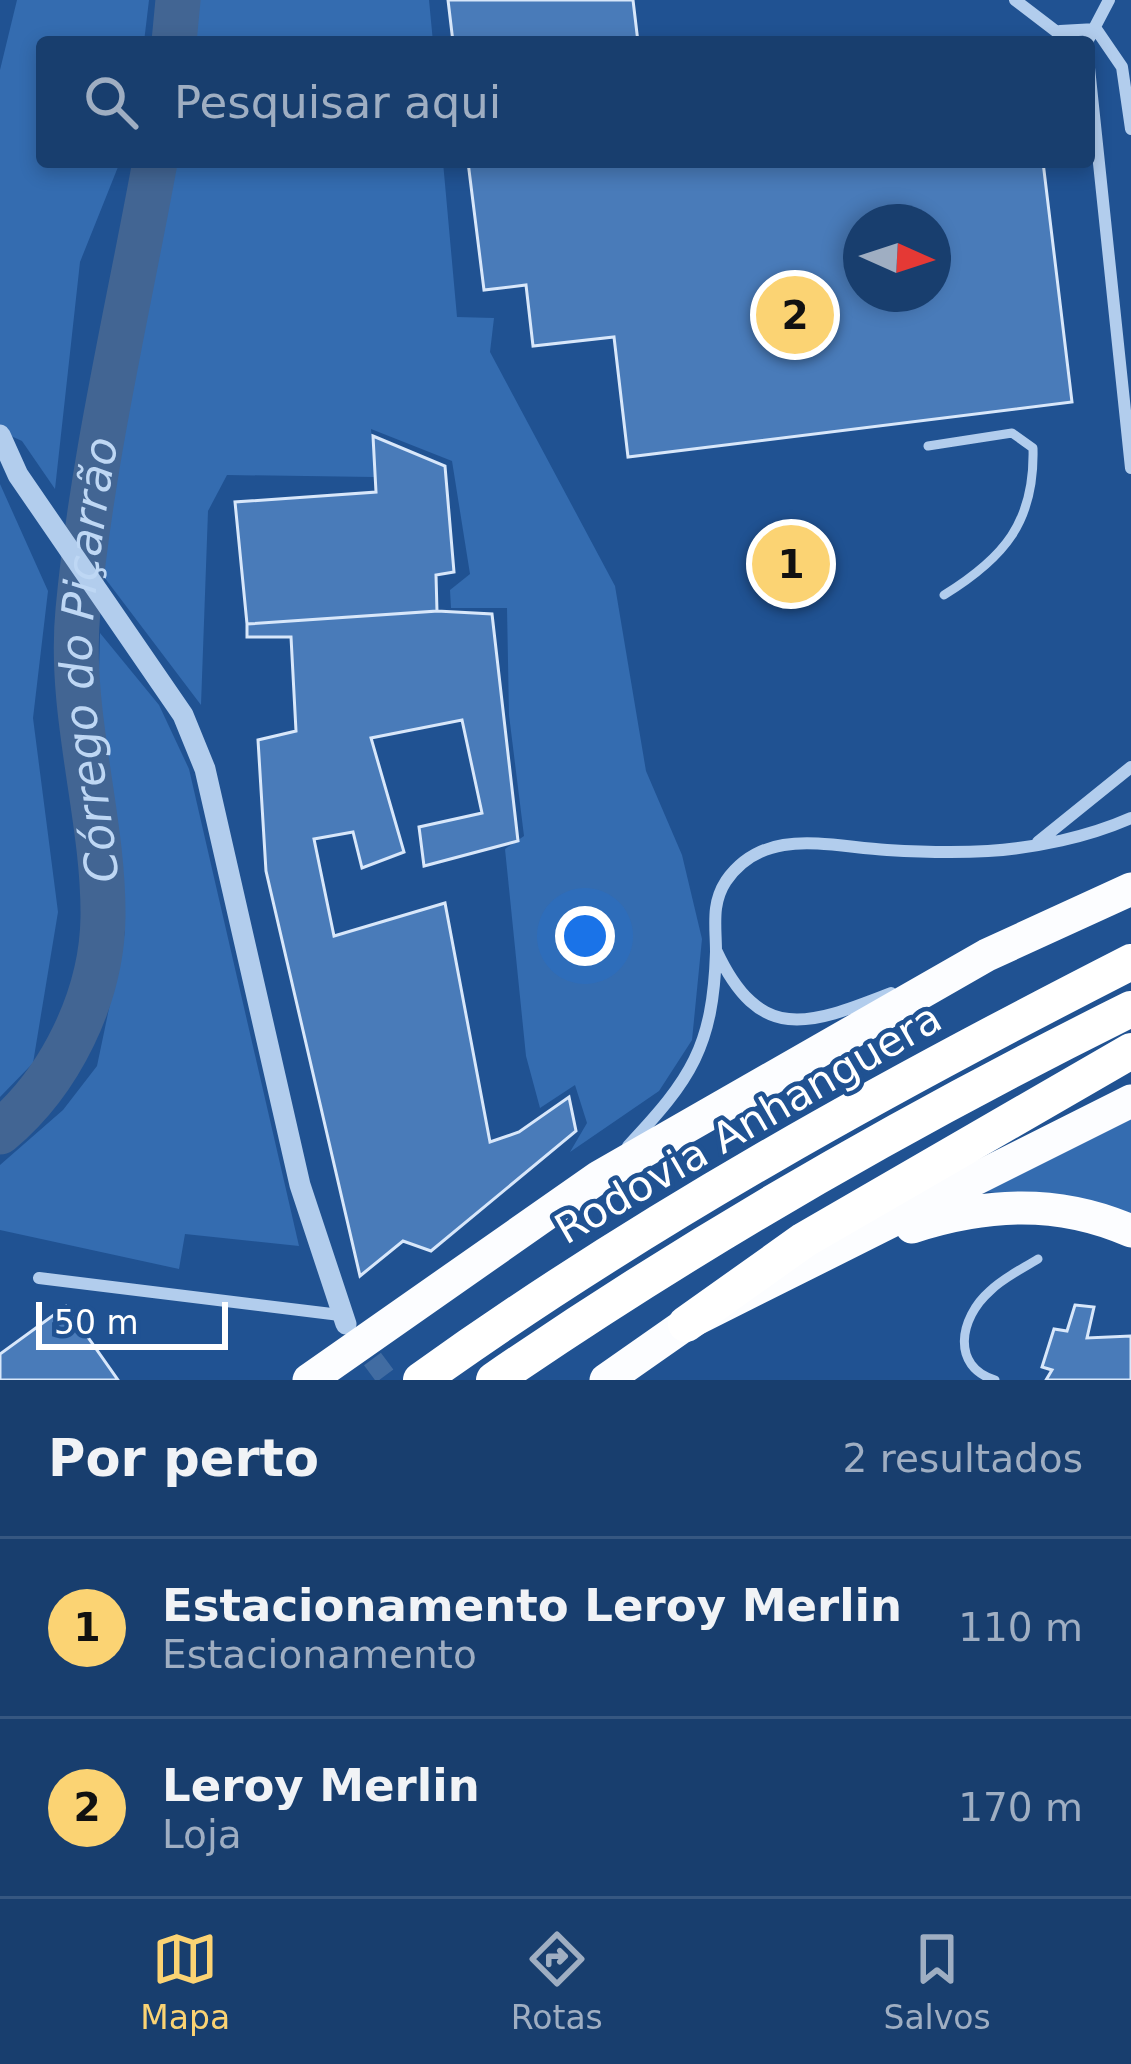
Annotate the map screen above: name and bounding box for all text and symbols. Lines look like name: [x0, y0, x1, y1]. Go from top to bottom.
search box: [36, 36, 1095, 168]
icon: search: [78, 69, 144, 135]
text: Pesquisar aqui: [174, 76, 501, 129]
north arrow: [843, 204, 951, 312]
pin: 2: [756, 270, 834, 360]
water label: Córrego do Piçarrão: [50, 433, 129, 885]
pin: 1: [752, 519, 830, 609]
your location: [555, 906, 615, 966]
street label: Rodovia Anhanguera: [547, 993, 950, 1254]
scale bar: [36, 1296, 228, 1349]
text: 50 m: [54, 1303, 139, 1342]
text: Por perto: [48, 1429, 319, 1488]
text: 2 resultados: [843, 1436, 1083, 1481]
text: Estacionamento Leroy Merlin: [162, 1579, 902, 1632]
text: 1: [73, 1605, 101, 1650]
text: 110 m: [958, 1605, 1083, 1650]
text: Estacionamento: [162, 1632, 477, 1677]
text: Leroy Merlin: [162, 1759, 480, 1812]
text: 2: [73, 1785, 101, 1830]
text: 170 m: [958, 1785, 1083, 1830]
text: Loja: [162, 1812, 242, 1857]
tab: Mapa: [140, 1926, 230, 2037]
tab: Rotas: [511, 1926, 603, 2037]
tab: Salvos: [883, 1926, 991, 2037]

